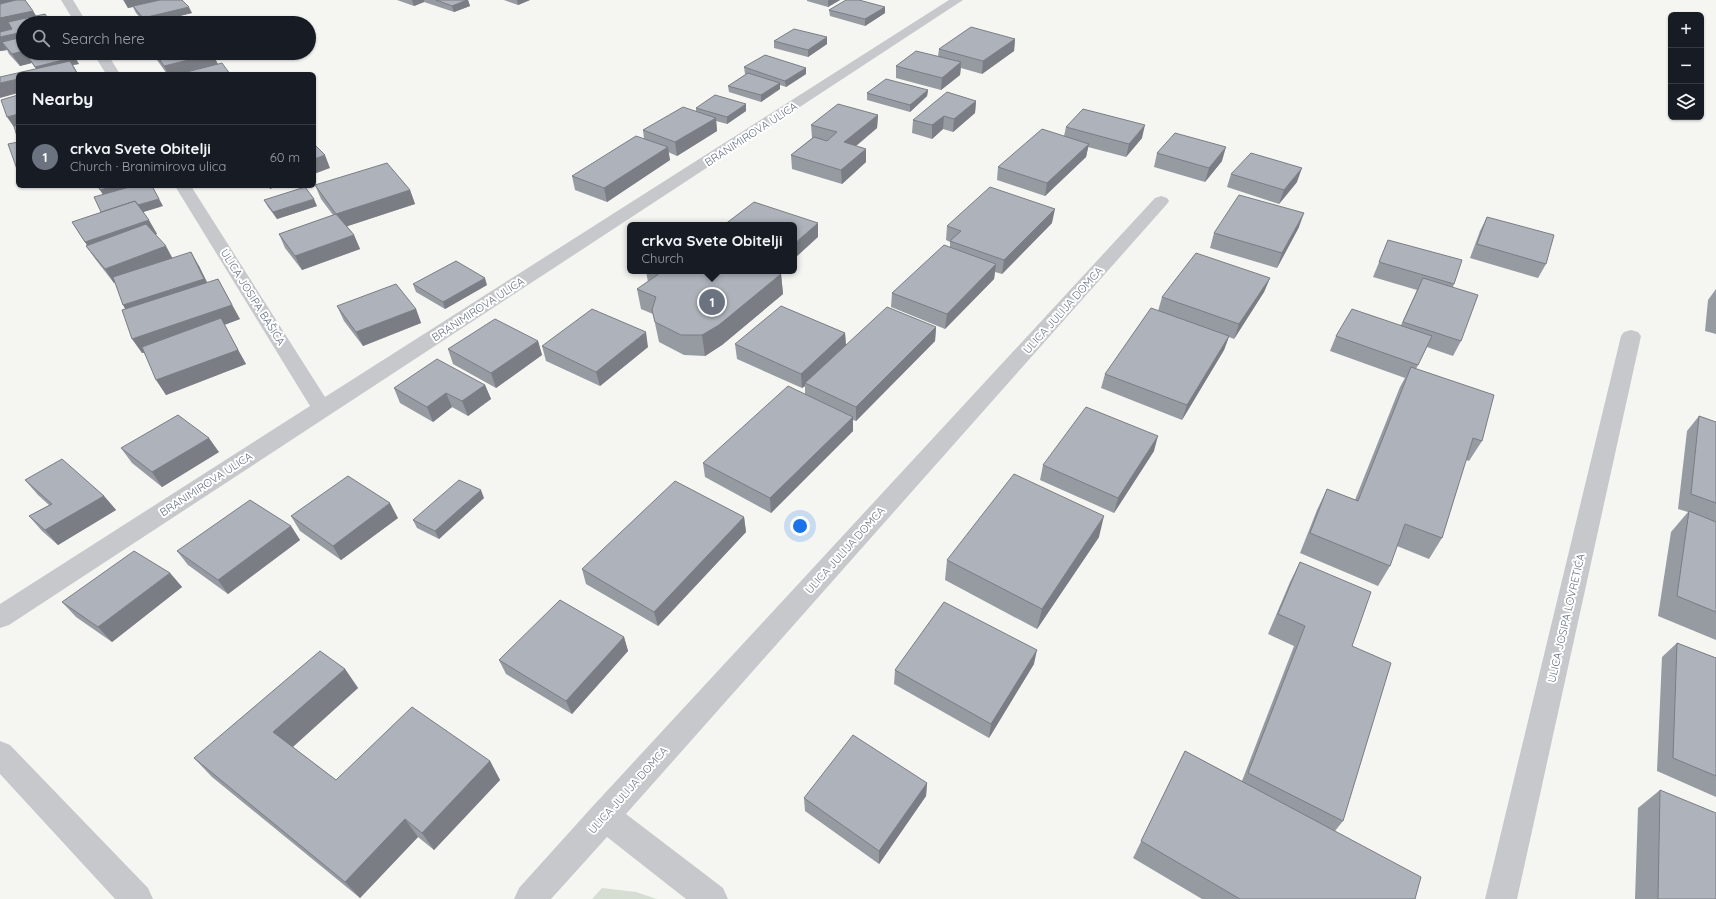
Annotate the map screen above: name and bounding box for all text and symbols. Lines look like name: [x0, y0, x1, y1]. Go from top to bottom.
map controls: [1668, 12, 1704, 120]
button: +: [1668, 12, 1704, 48]
search box: [16, 16, 316, 60]
icon: search: [30, 27, 52, 49]
text: Search here: [62, 29, 145, 48]
button: −: [1668, 48, 1704, 84]
button: layers: [1668, 84, 1704, 120]
text: Nearby: [32, 88, 93, 109]
street label: BRANIMIROVA ULICA: [702, 99, 800, 169]
text: crkva Svete Obitelji: [70, 139, 211, 158]
text: 1: [42, 149, 48, 165]
text: 60 m: [270, 149, 300, 165]
text: Church · Branimirova ulica: [70, 158, 226, 174]
popup: [627, 222, 797, 274]
text: crkva Svete Obitelji: [642, 231, 782, 250]
street label: ULICA JOSIPA BAŠIĆA: [218, 246, 288, 348]
text: Church: [642, 250, 684, 266]
street label: ULICA JULIJA DOMCA: [1020, 264, 1106, 356]
street label: BRANIMIROVA ULICA: [429, 274, 527, 344]
pin: 1: [699, 287, 725, 317]
street label: BRANIMIROVA ULICA: [157, 449, 255, 519]
street label: ULICA JULIJA DOMCA: [802, 504, 888, 596]
your location: [790, 516, 810, 536]
street label: ULICA JOSIPA LOVRETIĆA: [1544, 552, 1588, 684]
street label: ULICA JULIJA DOMCA: [585, 744, 671, 836]

